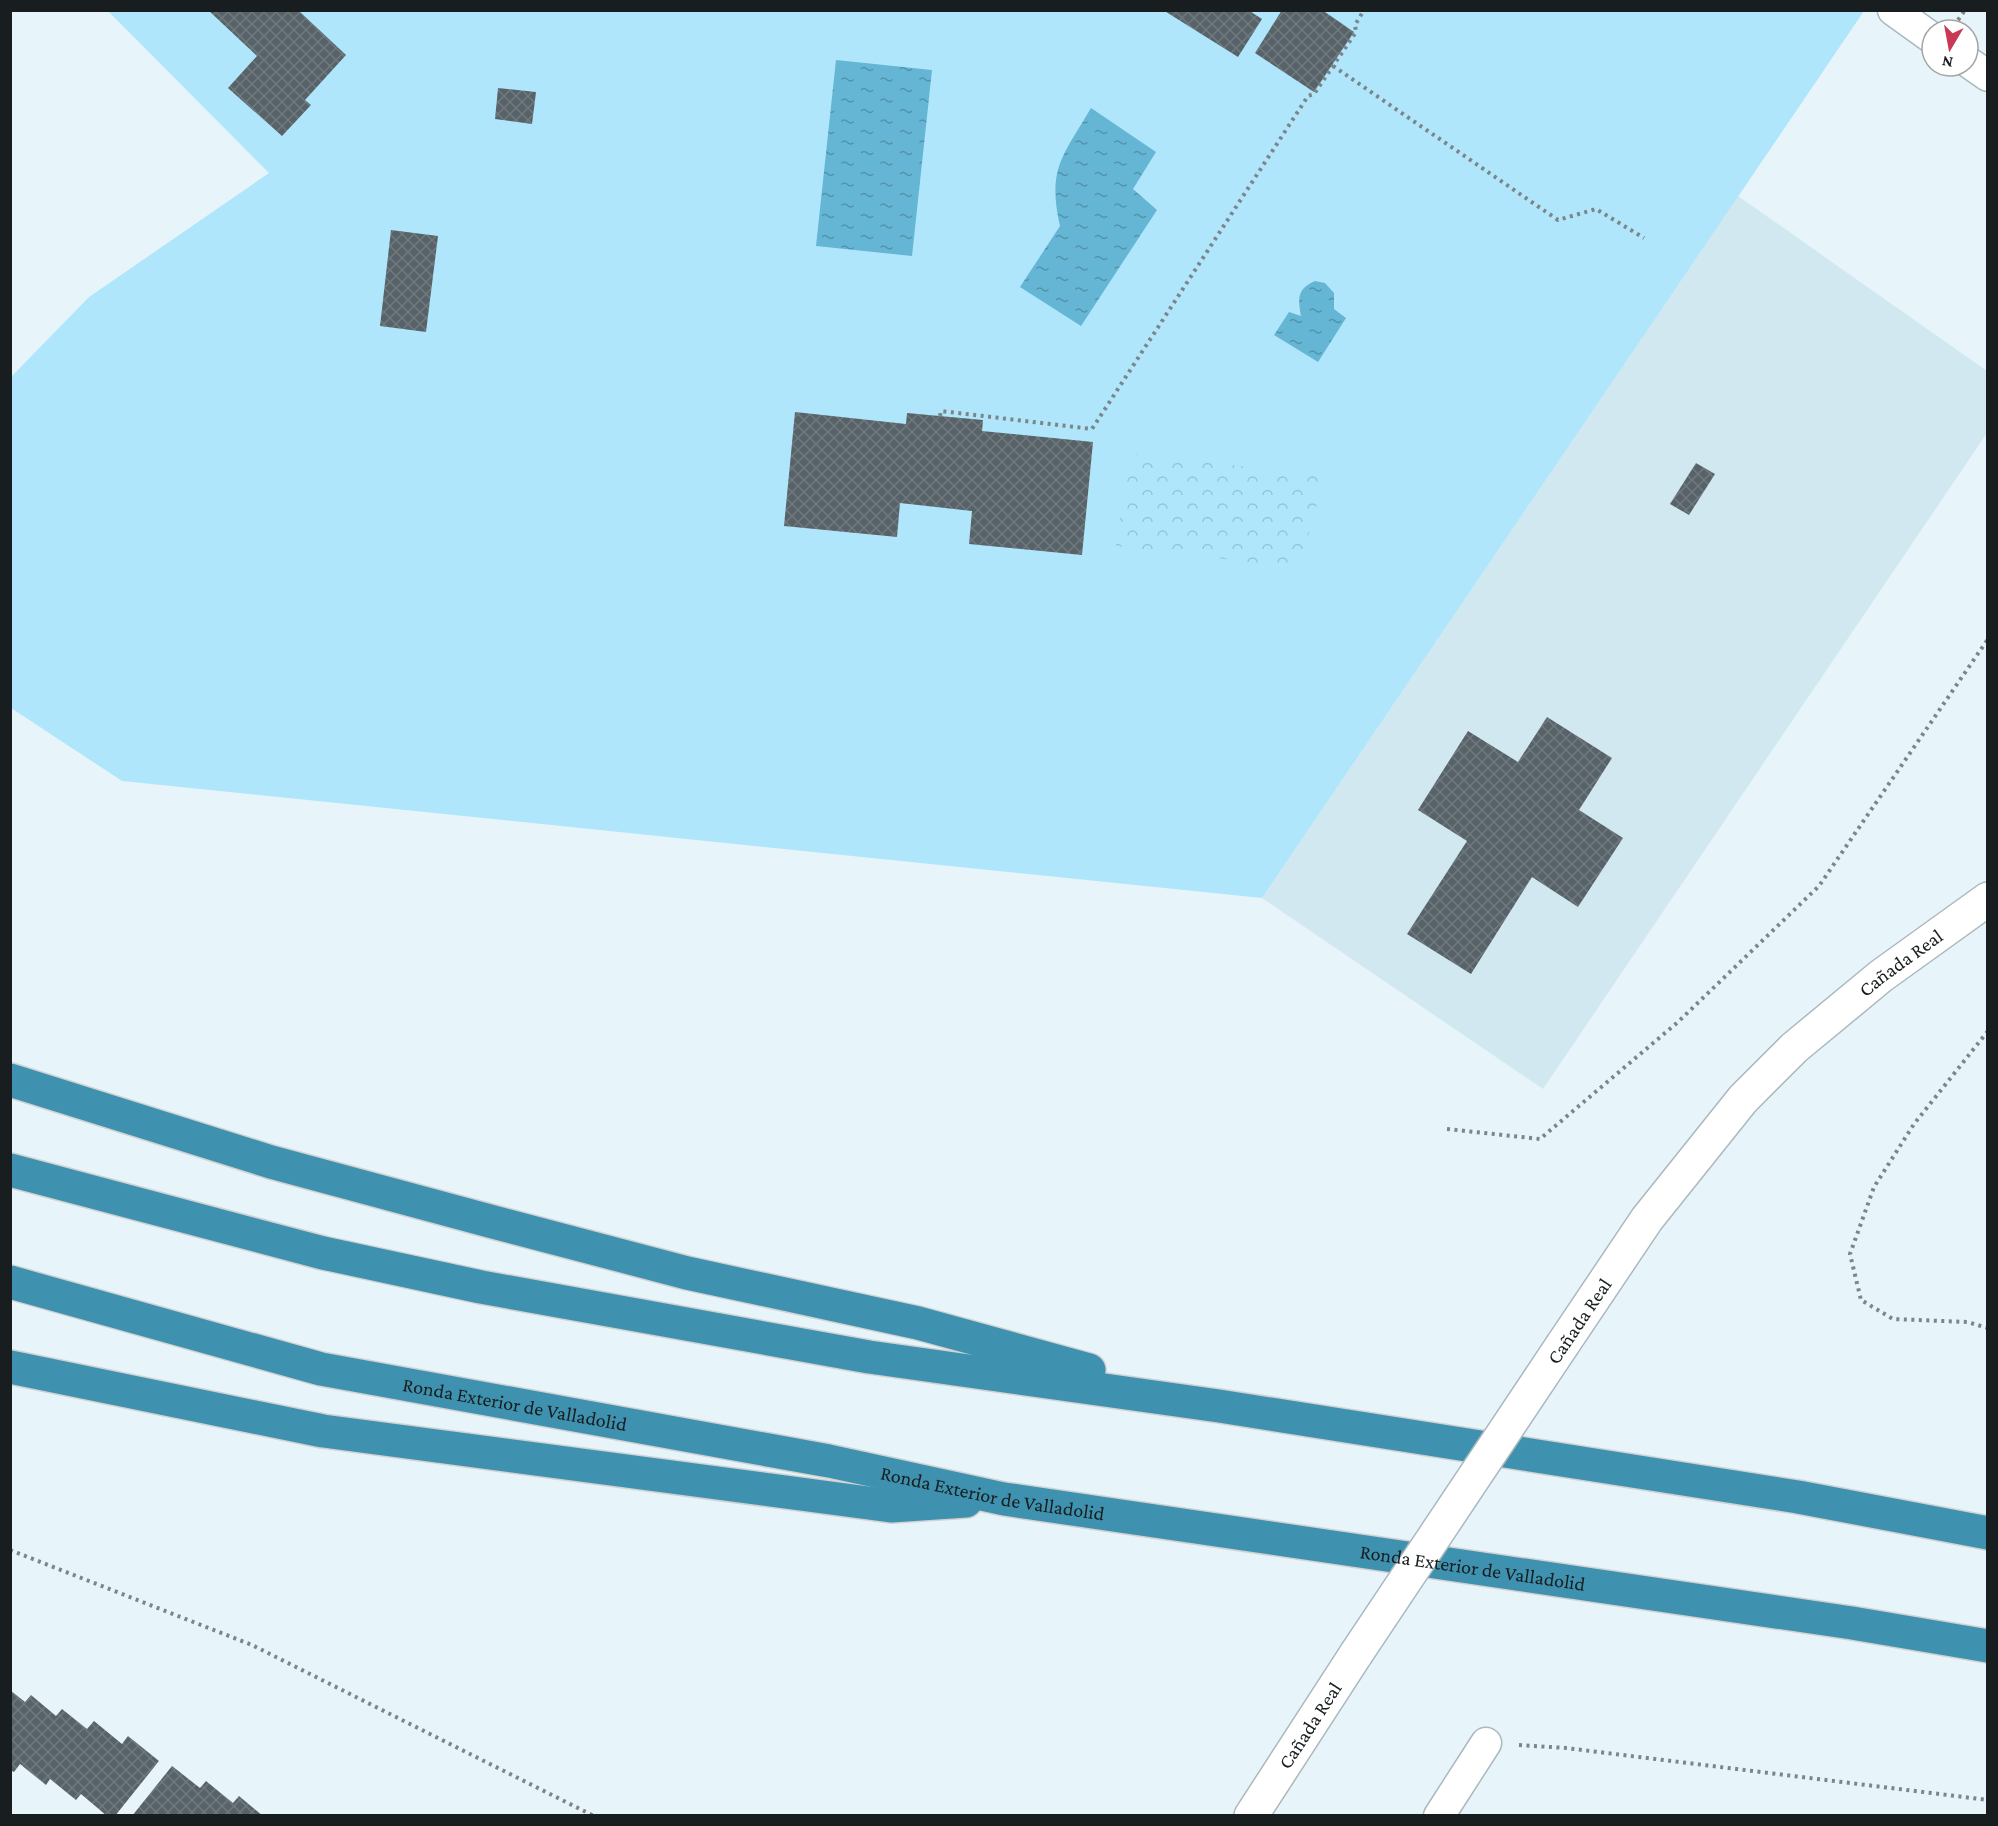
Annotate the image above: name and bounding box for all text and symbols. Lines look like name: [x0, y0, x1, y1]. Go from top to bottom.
north arrow: [1920, 18, 1980, 78]
text: N: [1941, 53, 1954, 72]
street label: Cañada Real: [1854, 924, 1947, 1001]
street label: Cañada Real: [1542, 1274, 1616, 1368]
street label: Ronda Exterior de Valladolid: [401, 1373, 629, 1435]
street label: Ronda Exterior de Valladolid: [879, 1462, 1106, 1525]
street label: Ronda Exterior de Valladolid: [1359, 1540, 1587, 1595]
street label: Cañada Real: [1274, 1678, 1346, 1773]

